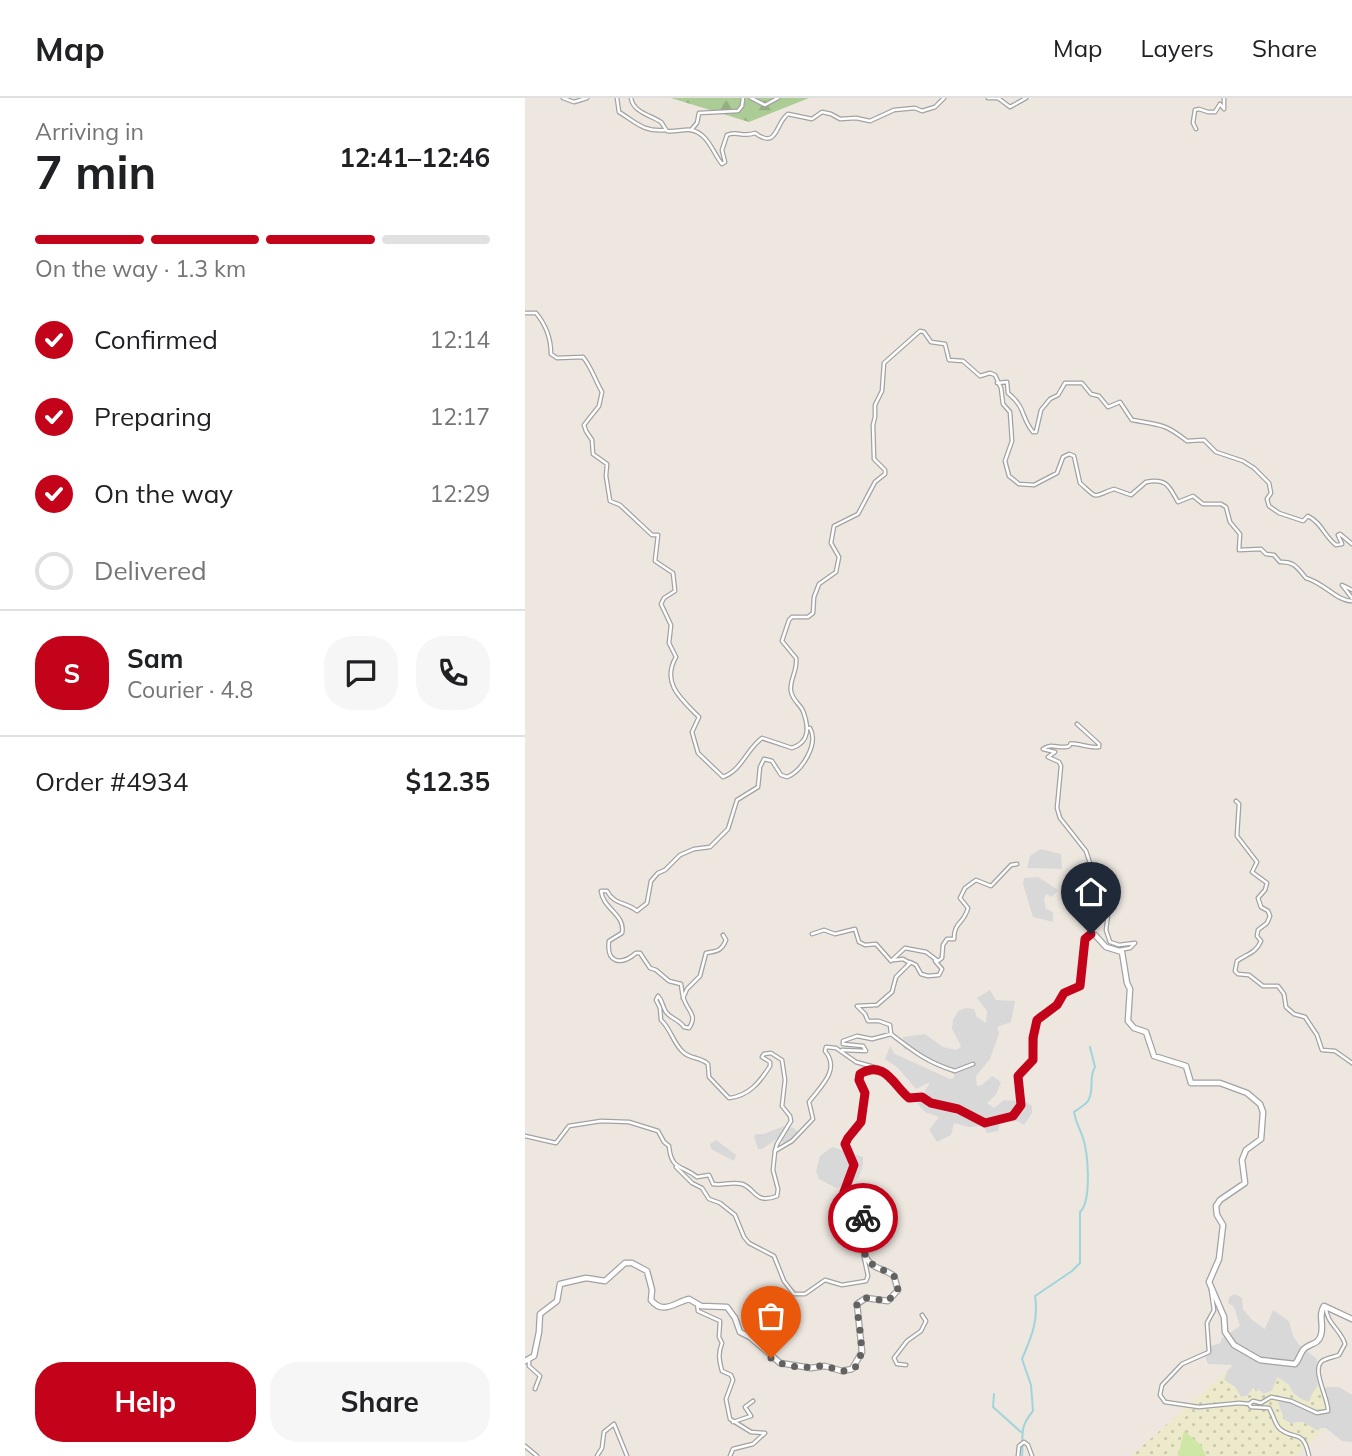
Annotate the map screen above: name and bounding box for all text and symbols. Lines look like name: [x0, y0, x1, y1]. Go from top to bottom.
text: Map: [35, 28, 105, 69]
text: Map: [1053, 33, 1102, 63]
text: Layers: [1140, 33, 1214, 63]
text: Share: [1252, 33, 1317, 63]
text: Arriving in: [35, 117, 144, 146]
text: 12:41–12:46: [339, 141, 490, 174]
text: 7 min: [35, 143, 156, 201]
text: On the way · 1.3 km: [35, 254, 246, 283]
icon: check: [35, 321, 73, 359]
text: Confirmed: [94, 323, 218, 356]
text: 12:14: [430, 325, 490, 354]
icon: check: [35, 398, 73, 436]
text: Preparing: [94, 400, 212, 433]
text: 12:17: [430, 402, 490, 431]
icon: check: [35, 475, 73, 513]
text: On the way: [94, 477, 233, 510]
text: 12:29: [430, 479, 490, 508]
text: Delivered: [94, 554, 207, 587]
button: chat: [324, 636, 398, 710]
button: phone: [416, 636, 490, 710]
text: Sam: [127, 642, 183, 675]
text: S: [64, 657, 80, 690]
text: Courier · 4.8: [127, 675, 253, 704]
text: Order #4934: [35, 765, 188, 798]
text: $12.35: [406, 765, 490, 798]
pin: [1061, 862, 1121, 934]
icon: home: [1072, 873, 1110, 911]
courier: [828, 1183, 898, 1253]
icon: bike: [844, 1199, 882, 1237]
pin: [741, 1286, 801, 1358]
icon: bag: [752, 1297, 790, 1335]
button: Help: [35, 1362, 256, 1442]
button: Share: [270, 1362, 490, 1442]

